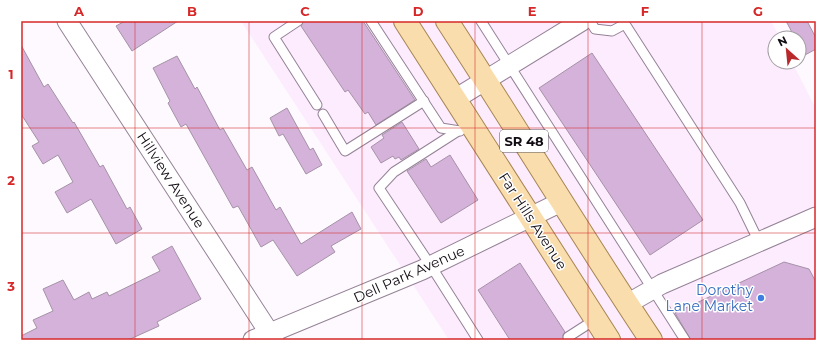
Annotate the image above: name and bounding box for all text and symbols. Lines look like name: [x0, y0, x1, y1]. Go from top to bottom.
text: A: [73, 3, 85, 19]
text: B: [187, 3, 197, 19]
text: C: [300, 3, 310, 19]
text: D: [413, 3, 424, 19]
text: E: [528, 3, 537, 19]
text: F: [641, 3, 649, 19]
text: G: [753, 3, 763, 19]
north arrow: [767, 30, 807, 70]
text: N: [775, 33, 790, 49]
text: 1: [8, 66, 14, 82]
street label: Hillview Avenue: [133, 128, 209, 232]
road number: SR 48: [500, 130, 548, 152]
street label: Far Hills Avenue: [495, 169, 571, 273]
text: 2: [7, 172, 15, 188]
street label: Dell Park Avenue: [351, 241, 467, 307]
text: 3: [6, 278, 15, 294]
place label: Dorothy Lane Market: [666, 281, 753, 315]
marker: Dorothy Lane Market: [756, 293, 766, 303]

